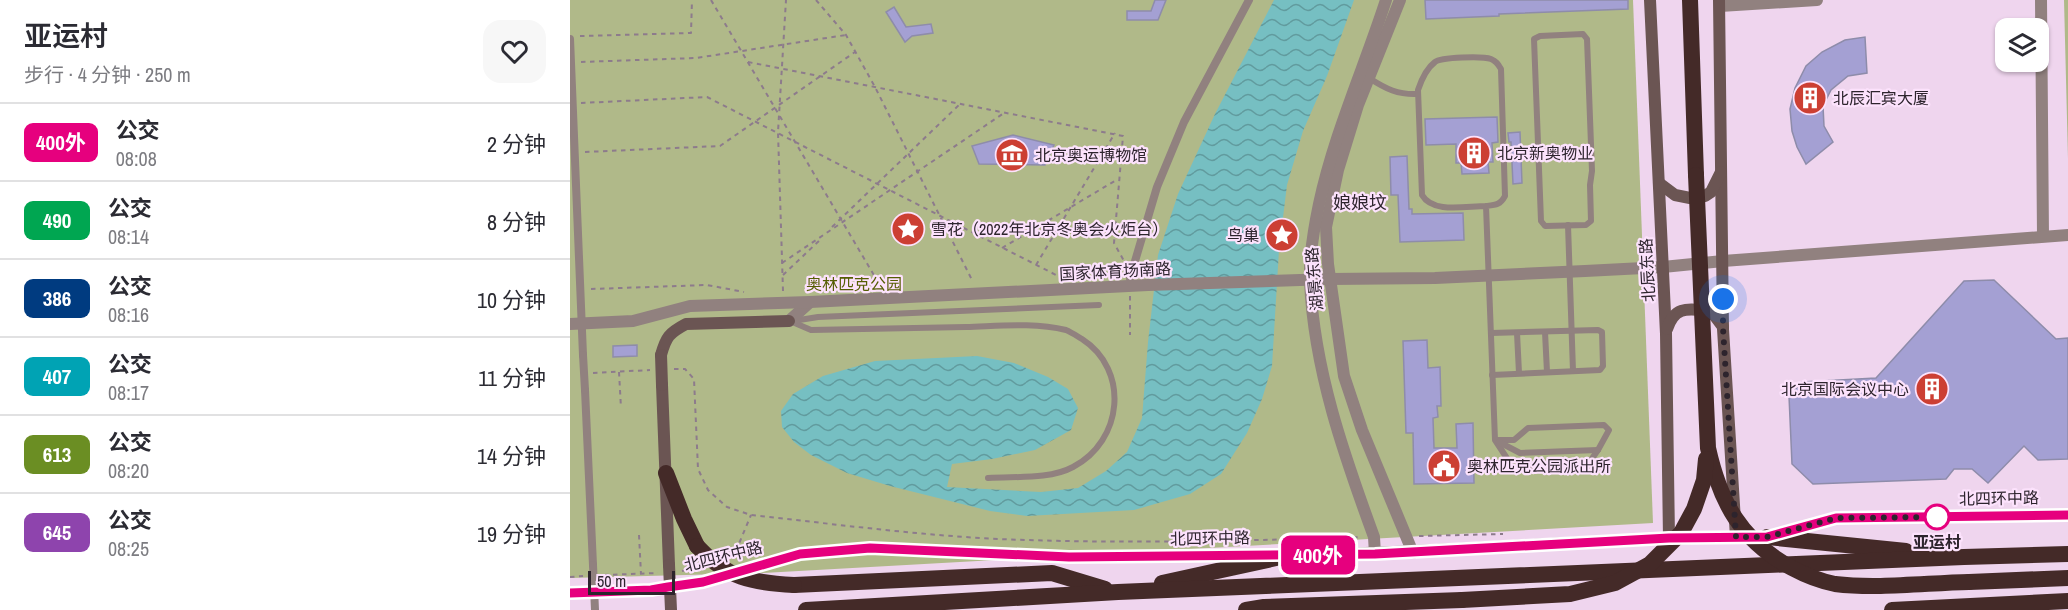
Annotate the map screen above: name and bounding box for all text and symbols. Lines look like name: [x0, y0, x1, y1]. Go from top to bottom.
text: 亚运村: [24, 17, 108, 55]
map controls: [1995, 18, 2049, 72]
button: layers: [1995, 18, 2049, 72]
button: heart: [483, 20, 546, 83]
text: 步行 · 4 分钟 · 250 m: [24, 61, 191, 88]
building icon: 北辰汇宾大厦: [1792, 80, 1828, 116]
place label: 北辰汇宾大厦: [1833, 87, 1929, 109]
text: 公交: [116, 115, 160, 145]
text: 400外: [36, 128, 86, 157]
text: 2 分钟: [487, 129, 546, 159]
building icon: 北京新奥物业: [1456, 135, 1492, 171]
museum icon: 北京奥运博物馆: [994, 137, 1030, 173]
place label: 北京新奥物业: [1497, 142, 1593, 164]
place label: 北京奥运博物馆: [1035, 144, 1147, 166]
text: 08:08: [116, 145, 157, 172]
district label: 娘娘坟: [1333, 190, 1387, 215]
text: 公交: [108, 193, 152, 223]
text: 490: [43, 206, 71, 235]
text: 8 分钟: [487, 207, 546, 237]
place icon: 雪花（2022年北京冬奥会火炬台）: [890, 211, 926, 247]
place icon: 鸟巢: [1264, 217, 1300, 253]
place label: 雪花（2022年北京冬奥会火炬台）: [931, 218, 1168, 240]
text: 08:14: [108, 223, 149, 250]
place label: 鸟巢: [1227, 224, 1259, 246]
street label: 北辰东路: [1634, 237, 1660, 303]
street label: 湖景东路: [1300, 246, 1328, 312]
street label: 国家体育场南路: [1058, 257, 1172, 285]
text: 公交: [108, 271, 152, 301]
park label: 奥林匹克公园: [806, 273, 902, 295]
text: 386: [43, 284, 71, 313]
your location: [1708, 284, 1738, 314]
text: 10 分钟: [477, 285, 546, 315]
text: 08:16: [108, 301, 149, 328]
text: 公交: [108, 349, 152, 379]
text: 407: [43, 362, 71, 391]
text: 11 分钟: [478, 363, 546, 393]
building icon: 北京国际会议中心: [1914, 371, 1950, 407]
place label: 北京国际会议中心: [1781, 378, 1909, 400]
text: 08:17: [108, 379, 149, 406]
text: 公交: [108, 427, 152, 457]
text: 613: [43, 440, 71, 469]
text: 14 分钟: [477, 441, 546, 471]
public building icon: 奥林匹克公园派出所: [1426, 448, 1462, 484]
place label: 奥林匹克公园派出所: [1467, 455, 1611, 477]
text: 08:20: [108, 457, 149, 484]
street label: 北四环中路: [1959, 486, 2039, 510]
marker: 亚运村: [1924, 504, 1950, 530]
text: 公交: [108, 505, 152, 535]
text: 645: [43, 518, 71, 547]
text: 19 分钟: [477, 519, 546, 549]
street label: 北四环中路: [1170, 526, 1250, 550]
place label: 亚运村: [1913, 531, 1961, 553]
text: 08:25: [108, 535, 149, 562]
street label: 北四环中路: [682, 536, 764, 576]
line badge: 400外: [1276, 536, 1360, 574]
text: 400外: [1293, 541, 1343, 570]
scale bar: [588, 568, 675, 596]
text: 50 m: [597, 570, 626, 592]

